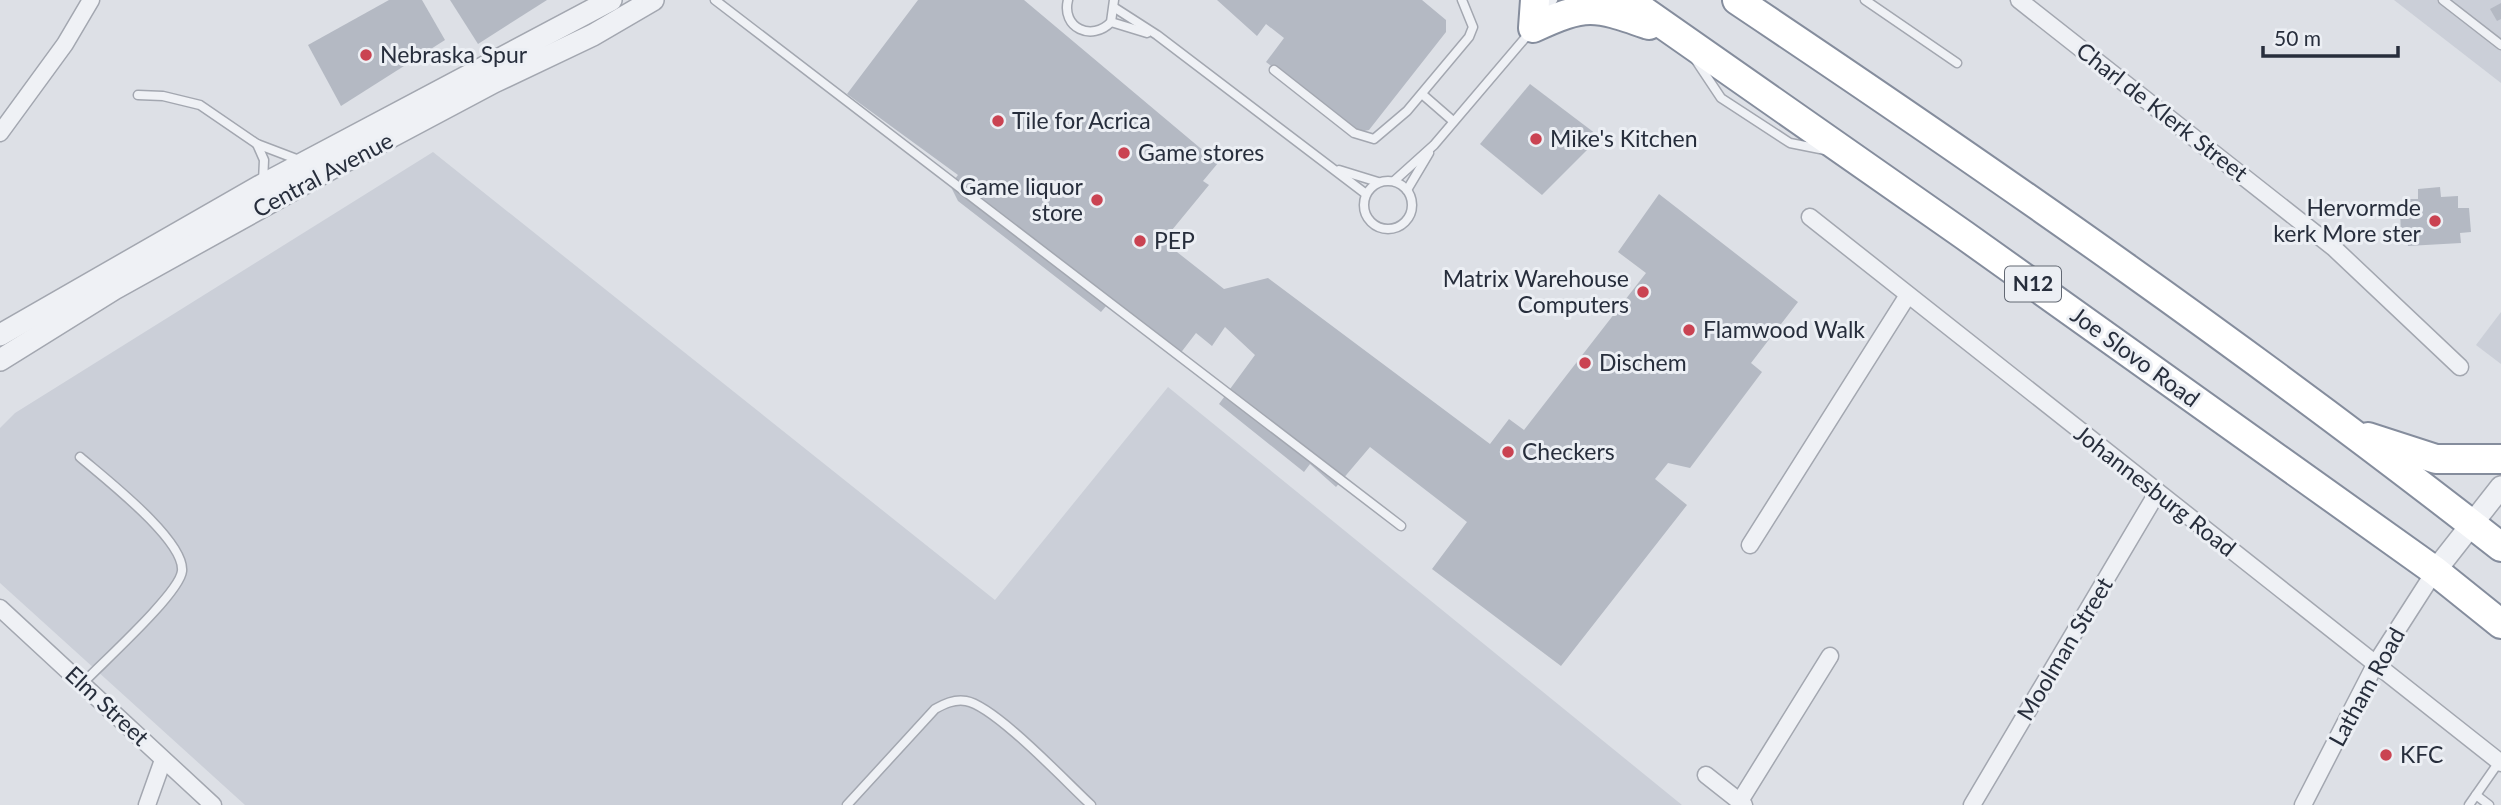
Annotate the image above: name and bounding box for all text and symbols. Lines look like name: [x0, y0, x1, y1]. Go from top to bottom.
scale bar: [2263, 14, 2398, 58]
text: 50 m: [2274, 25, 2321, 50]
street label: Charl de Klerk Street: [2071, 36, 2254, 187]
place label: Nebraska Spur: [380, 40, 528, 68]
marker: Nebraska Spur: [358, 47, 374, 63]
place label: Tile for Acrica: [1012, 106, 1151, 134]
marker: Tile for Acrica: [990, 113, 1006, 129]
place label: Mike's Kitchen: [1550, 124, 1698, 152]
street label: Central Avenue: [248, 125, 397, 223]
marker: Mike's Kitchen: [1528, 131, 1544, 147]
place label: Game stores: [1138, 138, 1264, 166]
marker: Game stores: [1116, 145, 1132, 161]
place label: Game liquor store: [960, 172, 1084, 226]
marker: Game liquor store: [1089, 192, 1105, 208]
place label: Hervormde kerk More ster: [2273, 193, 2422, 247]
marker: Hervormde kerk More ster: [2427, 213, 2443, 229]
place label: PEP: [1154, 226, 1195, 254]
marker: PEP: [1132, 233, 1148, 249]
place label: Matrix Warehouse Computers: [1443, 264, 1629, 318]
road number: N12: [2005, 266, 2061, 302]
marker: Matrix Warehouse Computers: [1635, 284, 1651, 300]
street label: Joe Slovo Road: [2066, 300, 2205, 412]
place label: Flamwood Walk: [1703, 315, 1865, 343]
marker: Flamwood Walk: [1681, 322, 1697, 338]
place label: Dischem: [1599, 348, 1687, 376]
marker: Dischem: [1577, 355, 1593, 371]
street label: Johannesburg Road: [2069, 419, 2242, 562]
place label: Checkers: [1522, 437, 1615, 465]
marker: Checkers: [1500, 444, 1516, 460]
street label: Moolman Street: [2010, 571, 2118, 725]
street label: Latham Road: [2322, 622, 2410, 751]
street label: Elm Street: [60, 660, 156, 751]
place label: KFC: [2400, 740, 2443, 768]
marker: KFC: [2378, 747, 2394, 763]

